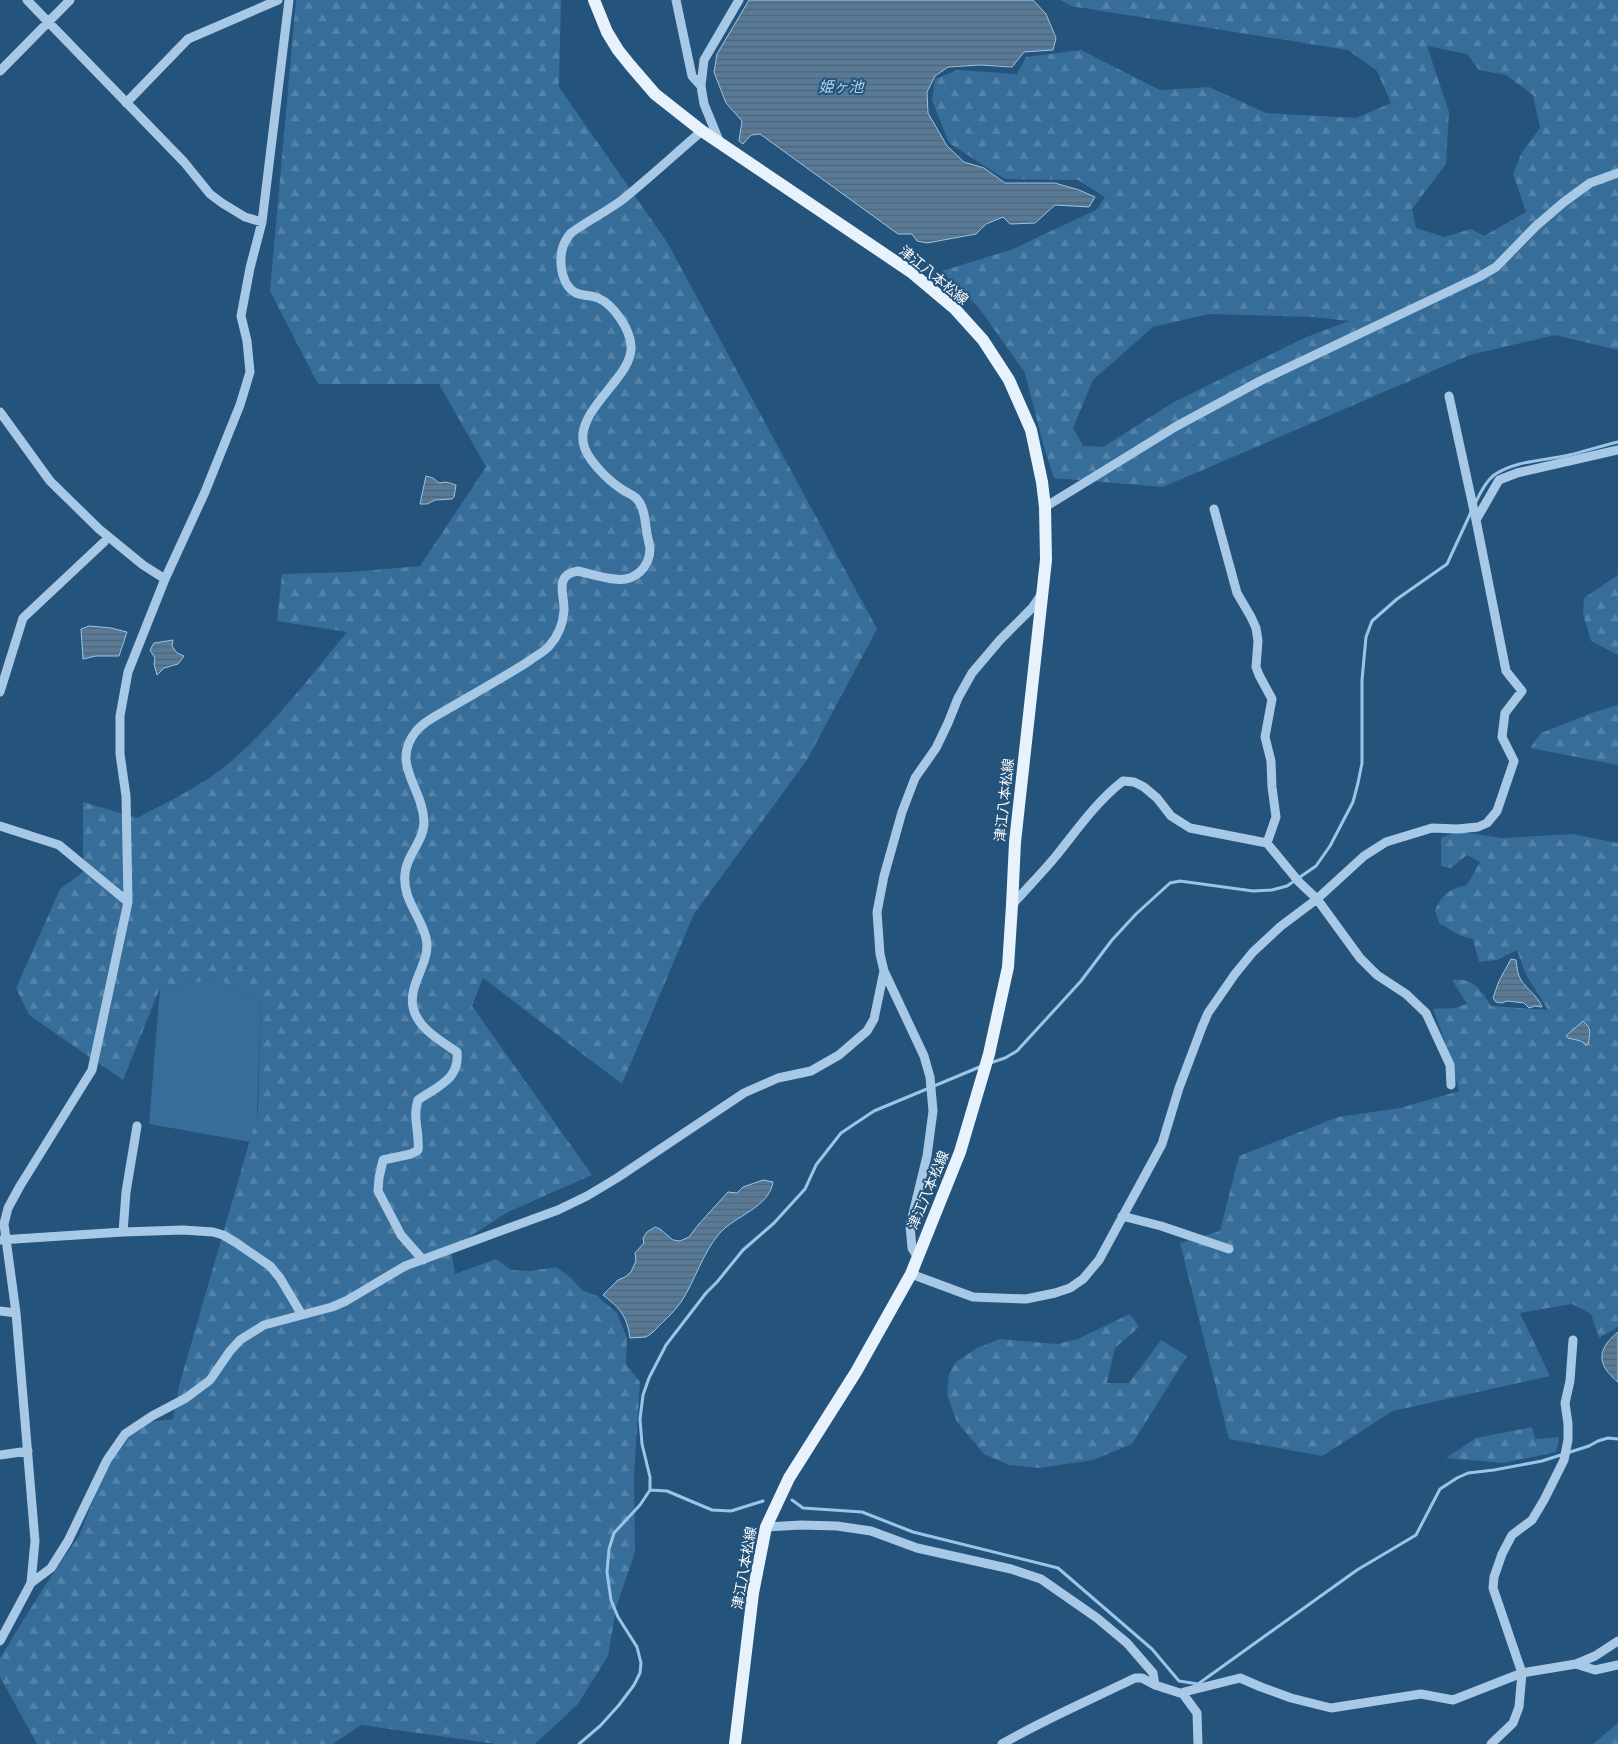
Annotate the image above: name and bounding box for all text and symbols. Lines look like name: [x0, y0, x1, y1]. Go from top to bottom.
water label: 姫ヶ池: [818, 78, 865, 96]
street label: 津江八本松線: [896, 242, 972, 308]
street label: 津江八本松線: [992, 757, 1016, 843]
street label: 津江八本松線: [904, 1148, 952, 1232]
street label: 津江八本松線: [729, 1525, 759, 1611]

